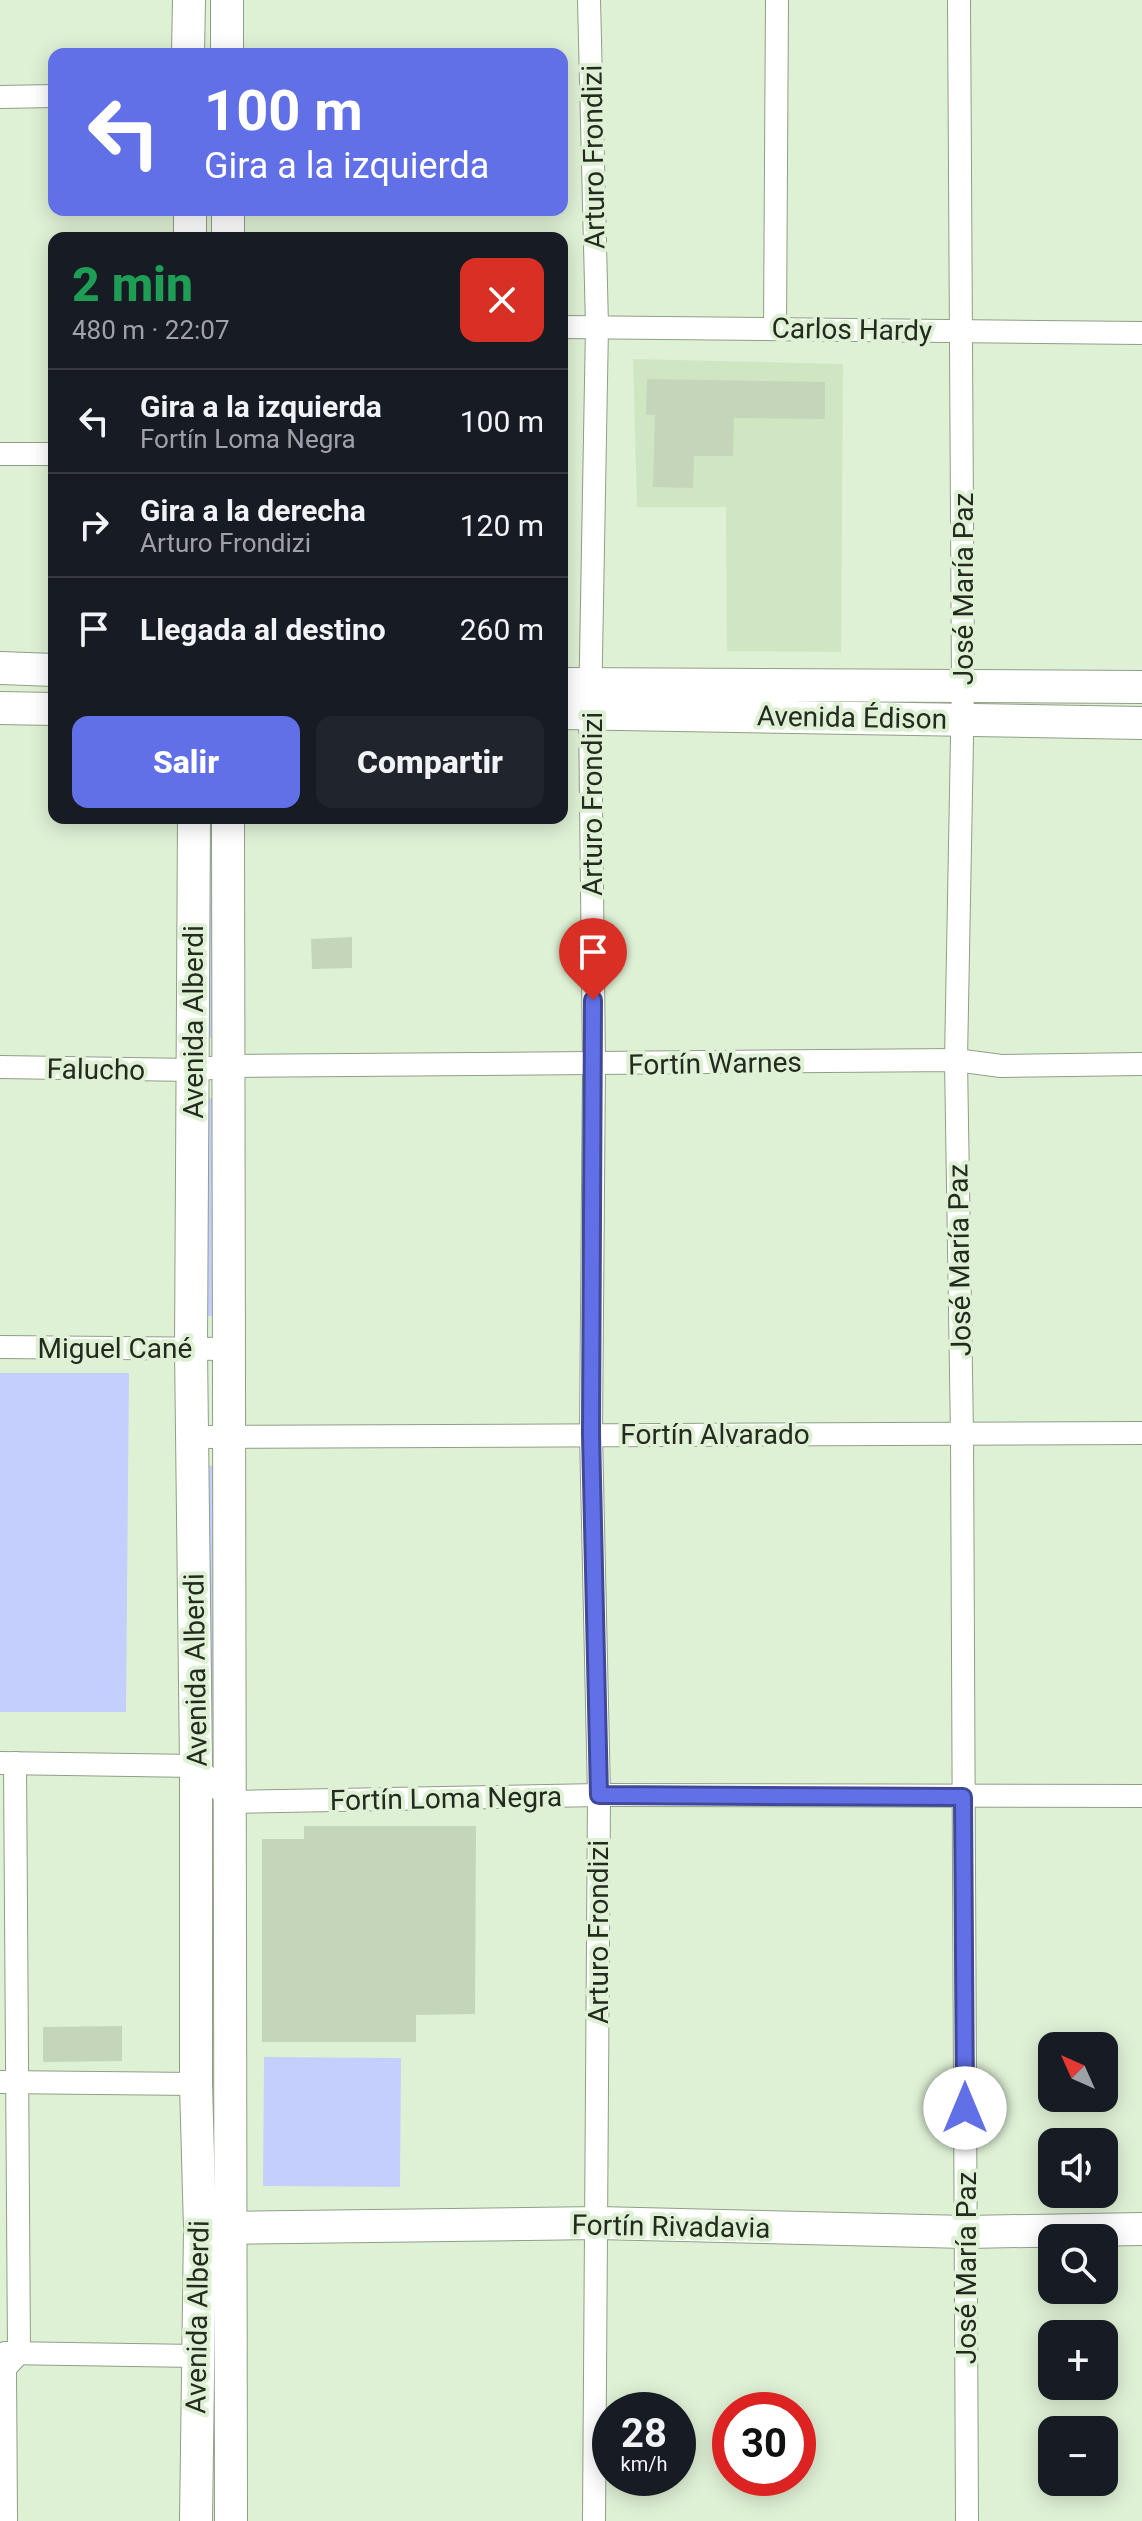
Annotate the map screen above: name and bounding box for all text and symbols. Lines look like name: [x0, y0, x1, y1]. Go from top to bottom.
street label: Arturo Frondizi: [575, 65, 612, 249]
text: 100 m: [204, 78, 363, 144]
icon: left: [72, 80, 176, 184]
text: Gira a la izquierda: [204, 145, 489, 187]
text: 2 min: [72, 256, 193, 313]
button: close: [460, 258, 544, 342]
street label: Carlos Hardy: [771, 312, 933, 347]
text: 480 m · 22:07: [72, 315, 230, 345]
text: Gira a la izquierda: [140, 389, 382, 424]
icon: left: [72, 399, 116, 443]
text: 100 m: [460, 404, 544, 439]
text: Fortín Loma Negra: [140, 424, 356, 454]
text: Gira a la derecha: [140, 493, 366, 528]
street label: José María Paz: [947, 493, 980, 685]
icon: right: [72, 503, 116, 547]
text: 120 m: [460, 508, 544, 543]
text: Arturo Frondizi: [140, 528, 311, 558]
icon: arrive: [72, 607, 116, 651]
text: Llegada al destino: [140, 612, 386, 647]
text: 260 m: [460, 612, 544, 647]
street label: Avenida Édison: [757, 699, 947, 736]
street label: Arturo Frondizi: [576, 712, 609, 896]
button: Salir: [72, 716, 300, 808]
button: Compartir: [316, 716, 544, 808]
pin: [559, 918, 627, 1000]
street label: Avenida Alberdi: [177, 925, 210, 1119]
icon: arrive: [571, 930, 615, 974]
street label: Fortín Warnes: [628, 1045, 802, 1082]
street label: Falucho: [46, 1052, 146, 1087]
street label: José María Paz: [941, 1163, 978, 1357]
street label: Miguel Cané: [38, 1332, 192, 1365]
street label: Fortín Alvarado: [620, 1418, 810, 1451]
street label: Avenida Alberdi: [177, 1573, 214, 1767]
street label: Fortín Loma Negra: [330, 1780, 562, 1817]
street label: Arturo Frondizi: [582, 1840, 615, 2024]
north arrow: [1038, 2032, 1118, 2112]
map controls: [1038, 2032, 1118, 2496]
position arrow: [923, 2066, 1007, 2150]
button: sound: [1038, 2128, 1118, 2208]
street label: José María Paz: [950, 2172, 983, 2364]
street label: Fortín Rivadavia: [571, 2208, 771, 2245]
street label: Avenida Alberdi: [179, 2220, 216, 2414]
button: search: [1038, 2224, 1118, 2304]
button: +: [1038, 2320, 1118, 2400]
speed limit sign: 30: [712, 2392, 816, 2496]
text: 28: [621, 2410, 667, 2457]
button: −: [1038, 2416, 1118, 2496]
text: km/h: [621, 2452, 667, 2476]

